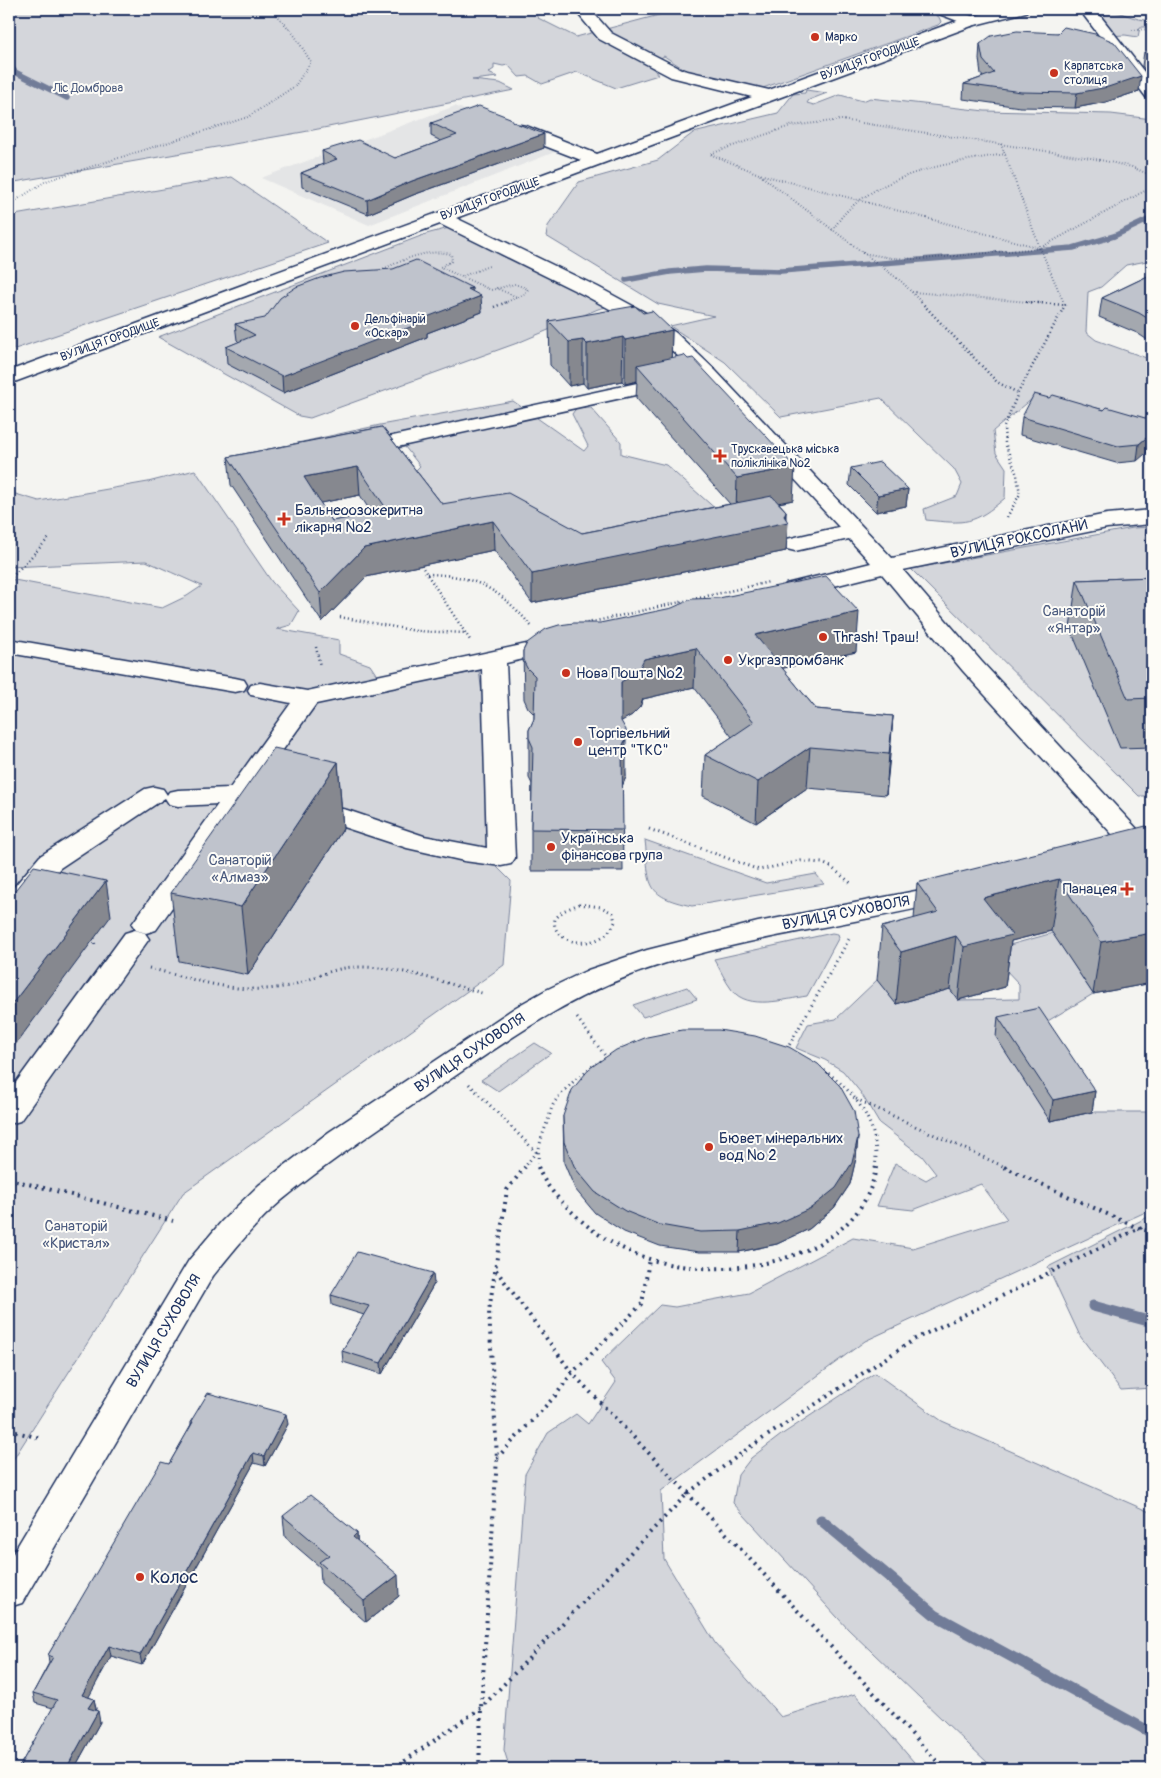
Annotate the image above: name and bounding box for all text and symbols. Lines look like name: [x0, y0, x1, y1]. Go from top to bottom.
place label: Марко: [825, 30, 858, 45]
marker: Марко: [809, 31, 821, 43]
street label: ВУЛИЦЯ ГОРОДИЩЕ: [818, 34, 922, 84]
place label: Карпатська столиця: [1064, 59, 1124, 88]
marker: Карпатська столиця: [1048, 67, 1060, 79]
park label: Ліс Домброва: [52, 81, 123, 96]
street label: ВУЛИЦЯ ГОРОДИЩЕ: [438, 174, 542, 224]
place label: Дельфінарій «Оскар»: [364, 312, 426, 341]
street label: ВУЛИЦЯ ГОРОДИЩЕ: [58, 315, 162, 365]
marker: Дельфінарій «Оскар»: [349, 320, 361, 332]
place label: Трускавецька міська поліклініка №2: [731, 442, 839, 471]
marker: Трускавецька міська поліклініка №2: [713, 449, 727, 463]
place label: Бальнеоозокеритна лікарня №2: [295, 501, 423, 537]
marker: Бальнеоозокеритна лікарня №2: [277, 512, 291, 526]
street label: ВУЛИЦЯ РОКСОЛАНИ: [949, 515, 1089, 563]
park label: Санаторій «Янтар»: [1042, 602, 1106, 638]
place label: Thrash! Траш!: [833, 628, 919, 647]
marker: Thrash! Траш!: [817, 631, 829, 643]
place label: Укргазпромбанк: [738, 651, 845, 670]
marker: Укргазпромбанк: [722, 654, 734, 666]
place label: Нова Пошта №2: [576, 664, 683, 683]
marker: Нова Пошта №2: [560, 667, 572, 679]
place label: Торгівельний центр "ТКС": [588, 724, 670, 760]
marker: Торгівельний центр "ТКС": [572, 736, 584, 748]
place label: Українська фінансова група: [561, 829, 663, 865]
marker: Українська фінансова група: [545, 841, 557, 853]
park label: Санаторій «Алмаз»: [208, 851, 272, 887]
place label: Панацея: [1063, 880, 1117, 899]
marker: Панацея: [1121, 883, 1133, 895]
street label: ВУЛИЦЯ СУХОВОЛЯ: [781, 891, 911, 935]
street label: ВУЛИЦЯ СУХОВОЛЯ: [411, 1009, 529, 1097]
place label: Бювет мінеральних вод № 2: [719, 1129, 843, 1165]
marker: Бювет мінеральних вод № 2: [703, 1141, 715, 1153]
park label: Санаторій «Кристал»: [42, 1217, 110, 1253]
street label: ВУЛИЦЯ СУХОВОЛЯ: [122, 1271, 206, 1391]
place label: Колос: [150, 1566, 198, 1589]
marker: Колос: [134, 1571, 146, 1583]

